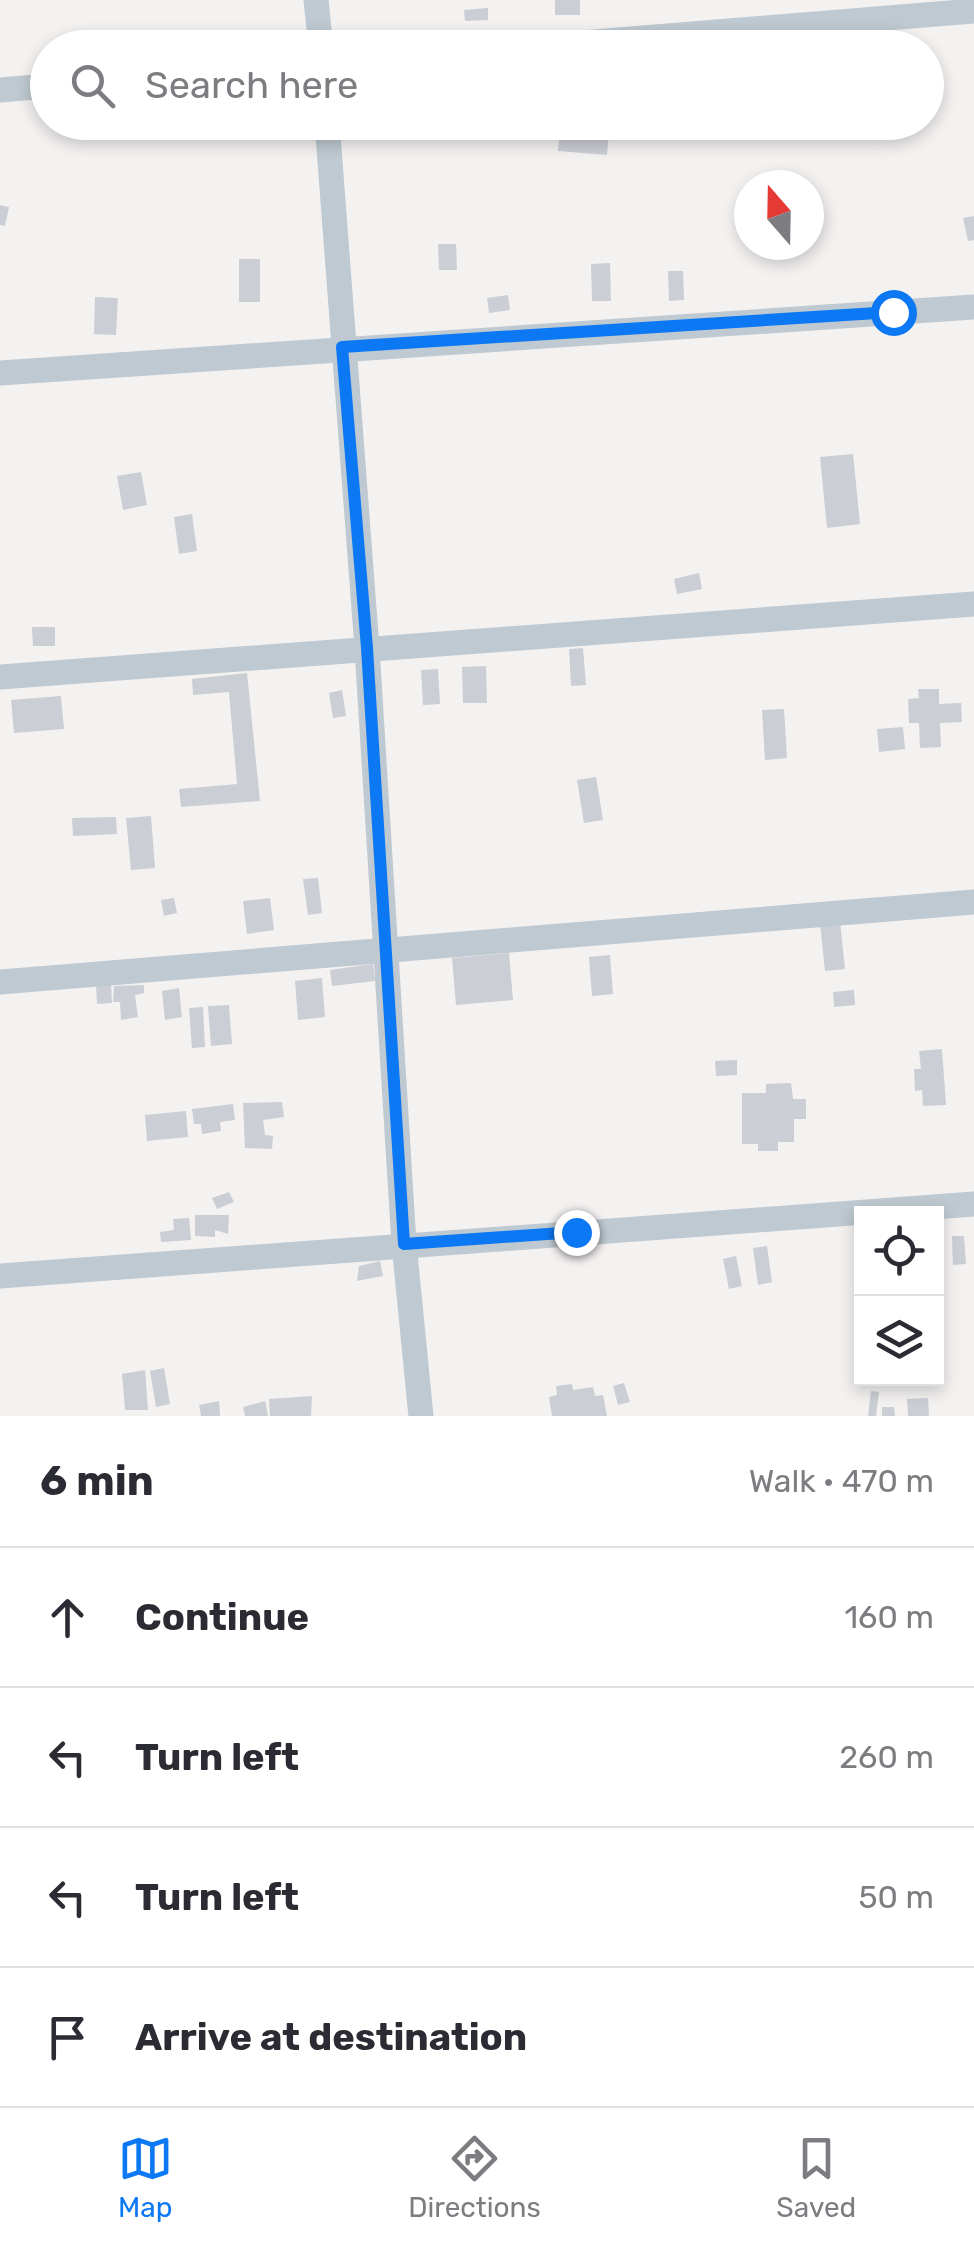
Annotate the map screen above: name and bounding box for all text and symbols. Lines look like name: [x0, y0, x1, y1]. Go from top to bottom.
search box: [30, 30, 944, 140]
icon: search: [65, 58, 120, 113]
text: Search here: [145, 62, 358, 108]
north arrow: [734, 170, 824, 260]
route start: [871, 290, 917, 336]
map controls: [854, 1206, 944, 1386]
button: locate: [854, 1206, 944, 1296]
route end: [554, 1210, 600, 1256]
button: layers: [854, 1296, 944, 1386]
text: 6 min: [40, 1456, 154, 1506]
text: Walk · 470 m: [749, 1462, 934, 1500]
icon: ahead: [40, 1590, 95, 1645]
text: Continue: [135, 1594, 309, 1640]
text: 160 m: [844, 1598, 934, 1636]
icon: left: [40, 1730, 95, 1785]
text: Turn left: [135, 1734, 299, 1780]
text: 260 m: [839, 1738, 934, 1776]
icon: left: [40, 1870, 95, 1925]
text: Turn left: [135, 1874, 299, 1920]
text: 50 m: [858, 1878, 934, 1916]
icon: arrive: [40, 2010, 95, 2065]
text: Arrive at destination: [135, 2014, 527, 2060]
tab: Map: [118, 2131, 173, 2224]
tab: Directions: [408, 2131, 541, 2224]
tab: Saved: [776, 2131, 856, 2224]

